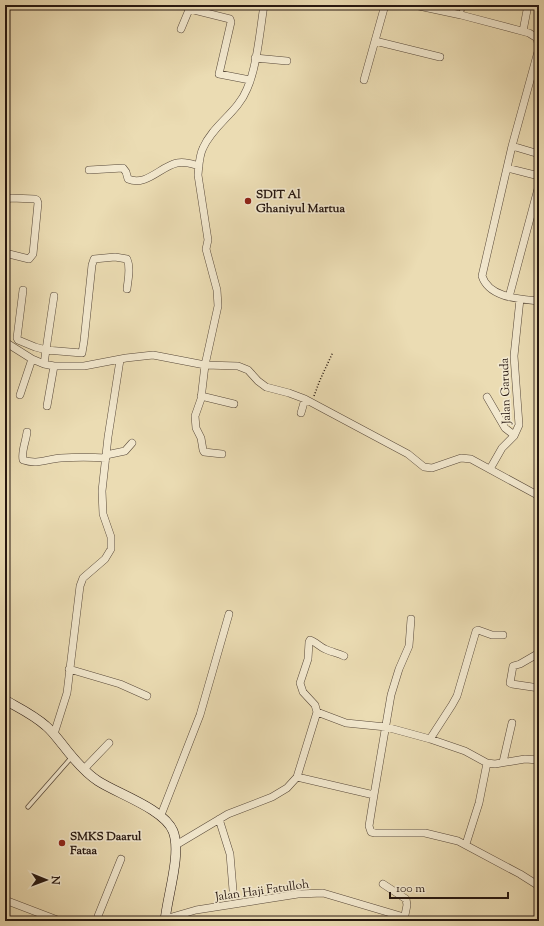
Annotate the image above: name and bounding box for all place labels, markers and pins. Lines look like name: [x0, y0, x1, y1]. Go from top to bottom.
place label: SDIT Al Ghaniyul Martua: [256, 186, 346, 218]
marker: SDIT Al Ghaniyul Martua: [243, 196, 253, 206]
place label: SMKS Daarul Fataa: [69, 828, 142, 860]
marker: SMKS Daarul Fataa: [57, 838, 67, 848]

